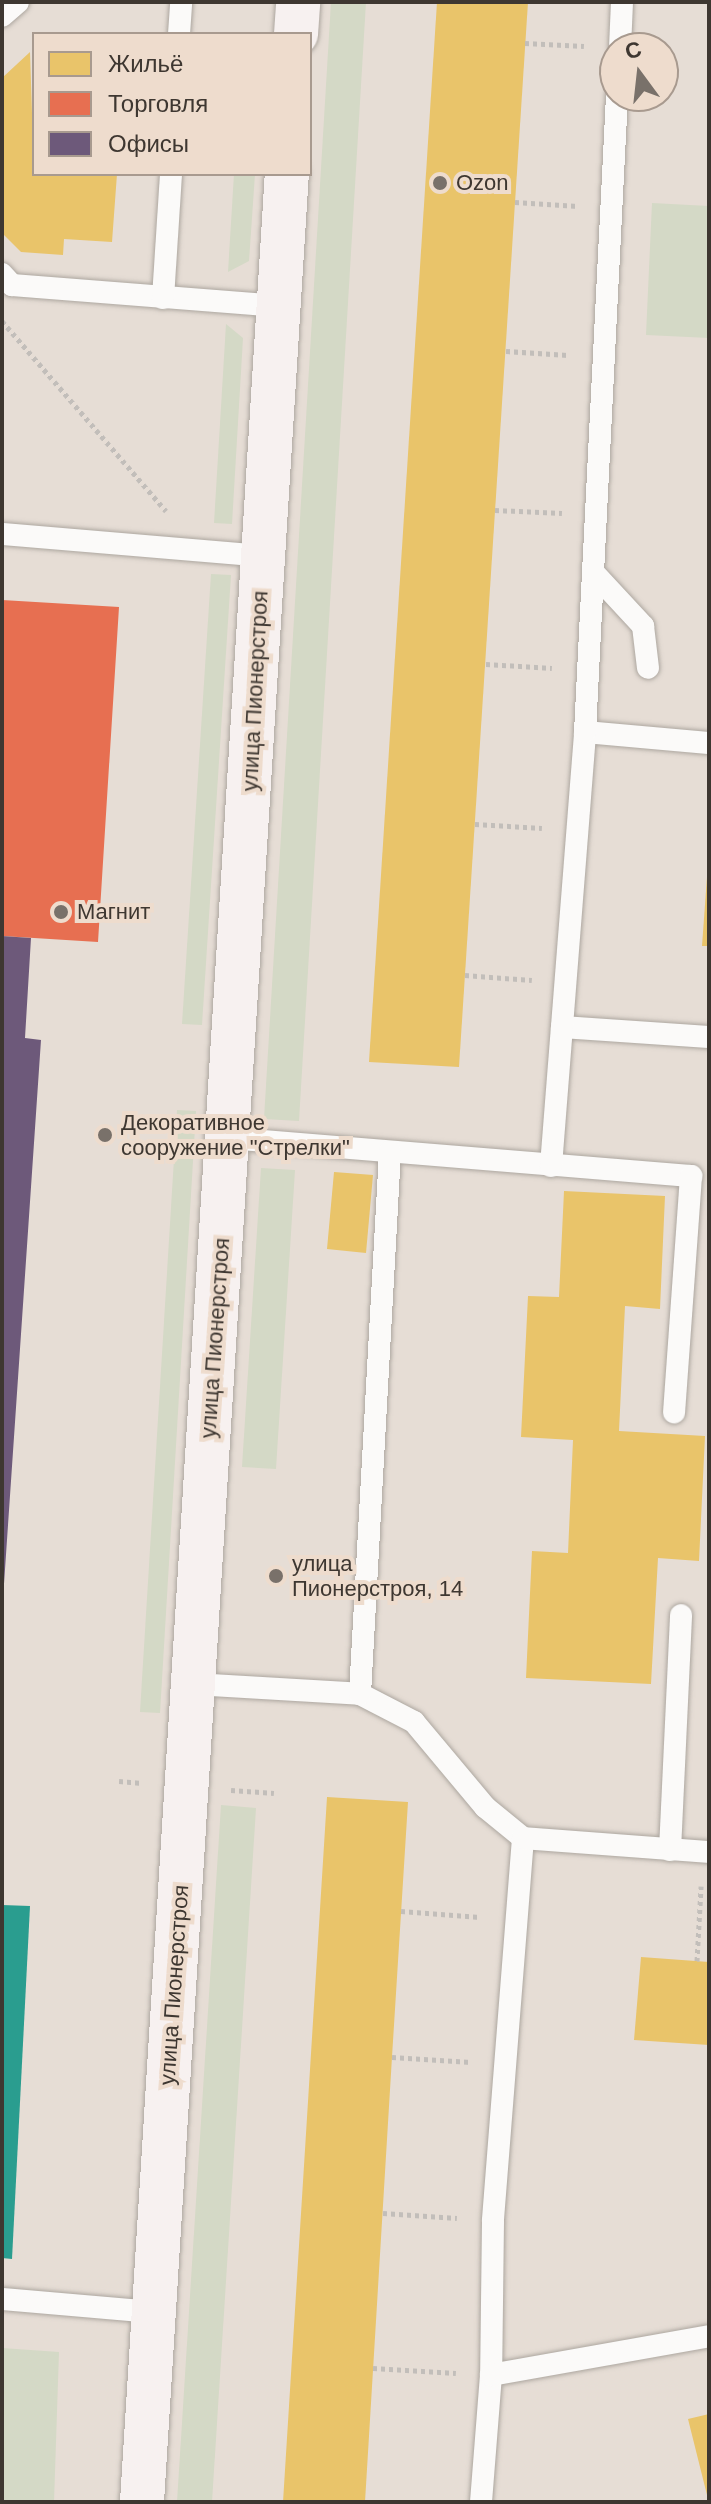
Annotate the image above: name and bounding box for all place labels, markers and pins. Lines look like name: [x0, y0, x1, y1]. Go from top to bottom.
place label: Ozon: [456, 170, 509, 196]
marker: Ozon: [431, 174, 449, 192]
place label: Магнит: [77, 899, 150, 925]
marker: Магнит: [52, 903, 70, 921]
place label: Декоративное сооружение "Стрелки": [121, 1109, 350, 1160]
marker: Декоративное сооружение "Стрелки": [96, 1126, 114, 1144]
place label: улица Пионерстроя, 14: [292, 1550, 463, 1602]
marker: улица Пионерстроя, 14: [267, 1567, 285, 1585]

